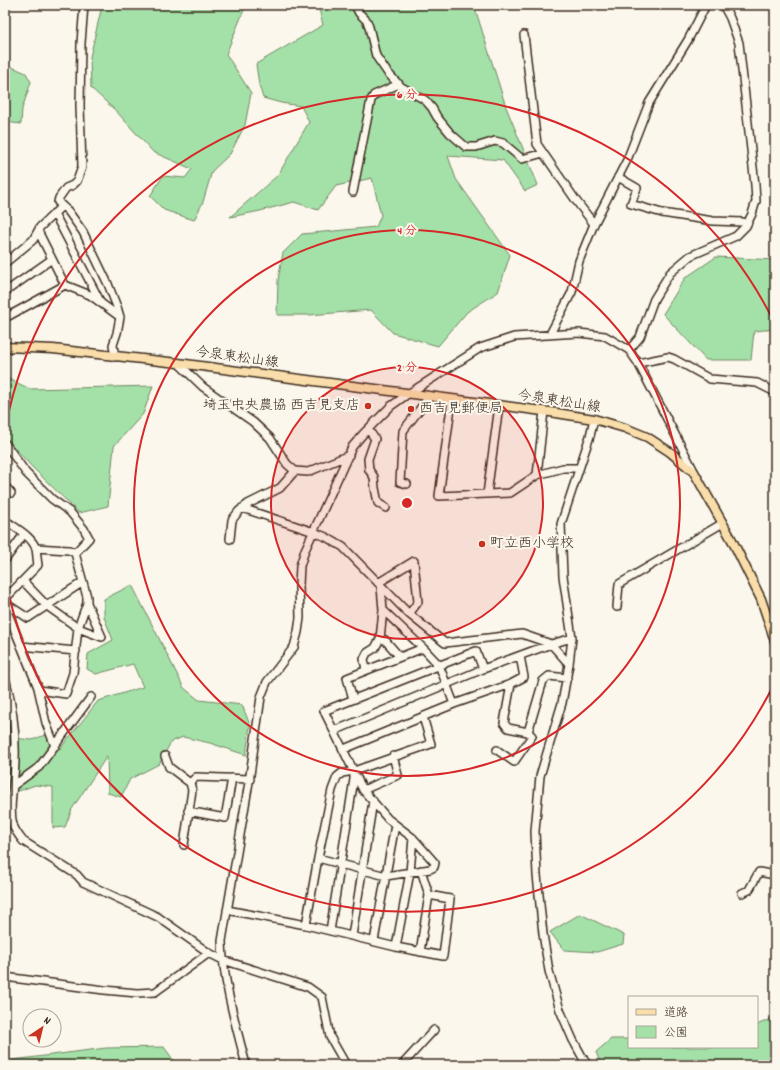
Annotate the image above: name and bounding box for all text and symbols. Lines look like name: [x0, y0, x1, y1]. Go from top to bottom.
text: 6 分: [397, 87, 417, 104]
text: 4 分: [397, 223, 417, 240]
street label: 今泉東松山線: [194, 342, 280, 374]
text: 2 分: [397, 360, 417, 377]
street label: 今泉東松山線: [516, 386, 602, 418]
place label: 埼玉中央農協 西吉見支店: [203, 396, 360, 416]
place label: 西吉見郵便局: [419, 399, 503, 419]
marker: 埼玉中央農協 西吉見支店: [363, 401, 373, 411]
marker: 西吉見郵便局: [406, 404, 416, 414]
centre of rings: [400, 496, 414, 510]
place label: 町立西小学校: [490, 534, 574, 554]
marker: 町立西小学校: [477, 539, 487, 549]
legend: [628, 996, 758, 1048]
text: 道路: [664, 1005, 688, 1022]
north arrow: [22, 1008, 62, 1048]
text: N: [40, 1013, 54, 1030]
text: 公園: [664, 1025, 688, 1042]

